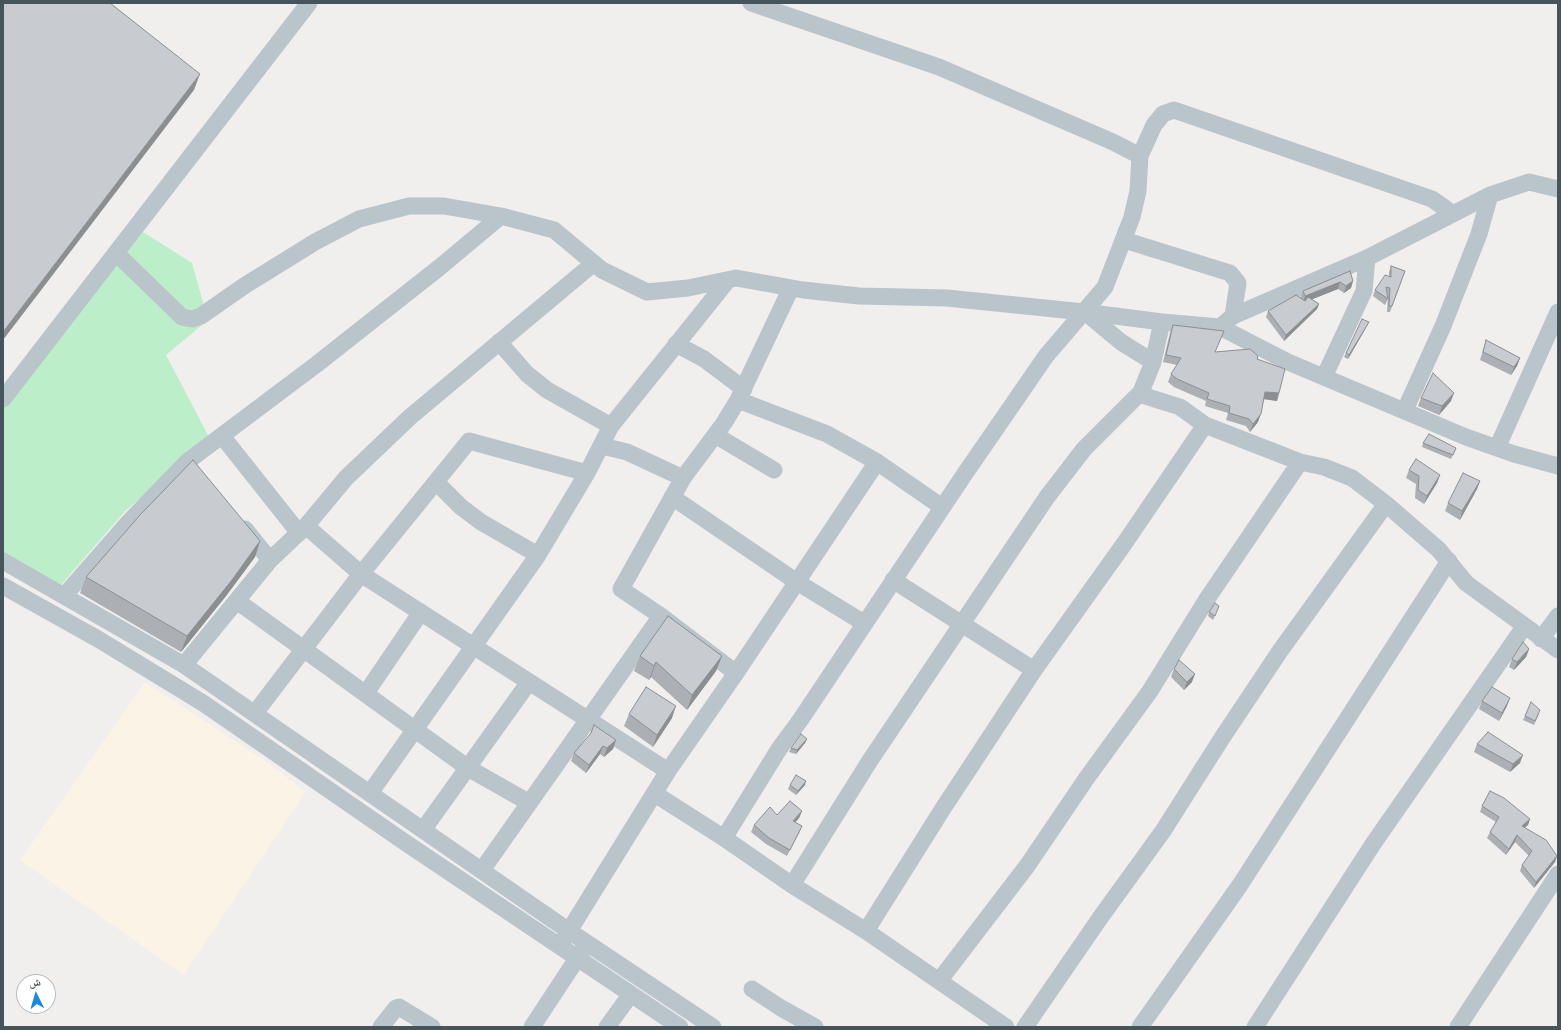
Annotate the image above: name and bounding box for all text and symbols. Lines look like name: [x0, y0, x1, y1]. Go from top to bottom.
north arrow: [16, 974, 56, 1014]
text: ش: [29, 976, 41, 991]

